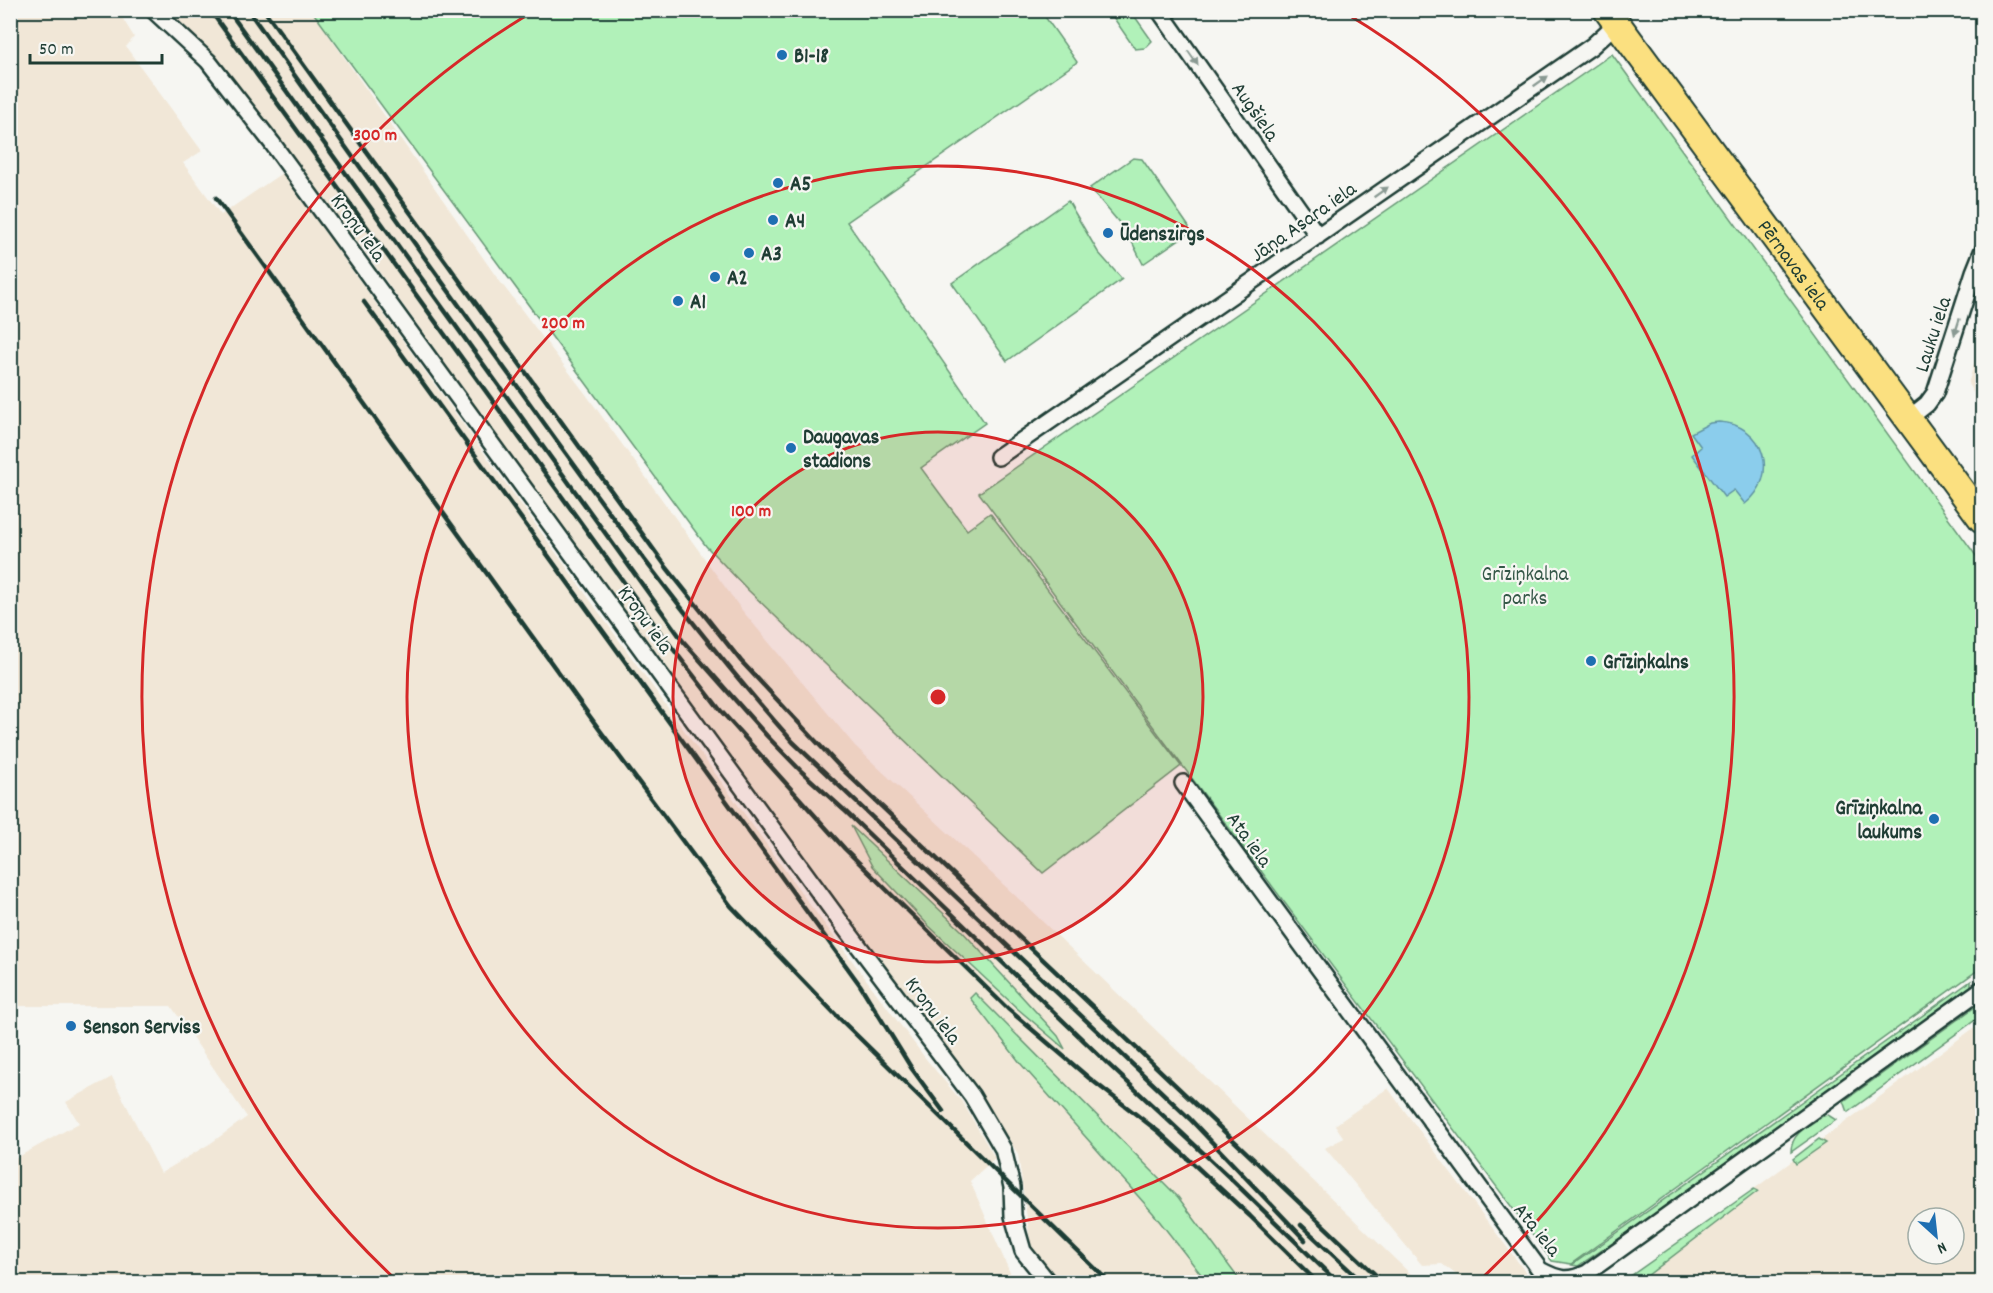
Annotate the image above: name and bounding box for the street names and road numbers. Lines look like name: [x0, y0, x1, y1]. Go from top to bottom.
street label: Augšiela: [1222, 77, 1286, 150]
street label: Jāņa Asara iela: [1246, 175, 1365, 271]
street label: Kroņu iela: [321, 188, 392, 270]
street label: Pērnavas iela: [1748, 215, 1836, 319]
street label: Lauku iela: [1909, 292, 1962, 377]
street label: Kroņu iela: [608, 580, 679, 662]
street label: Ata iela: [1217, 807, 1279, 876]
street label: Kroņu iela: [896, 971, 968, 1053]
street label: Ata iela: [1505, 1197, 1567, 1265]

